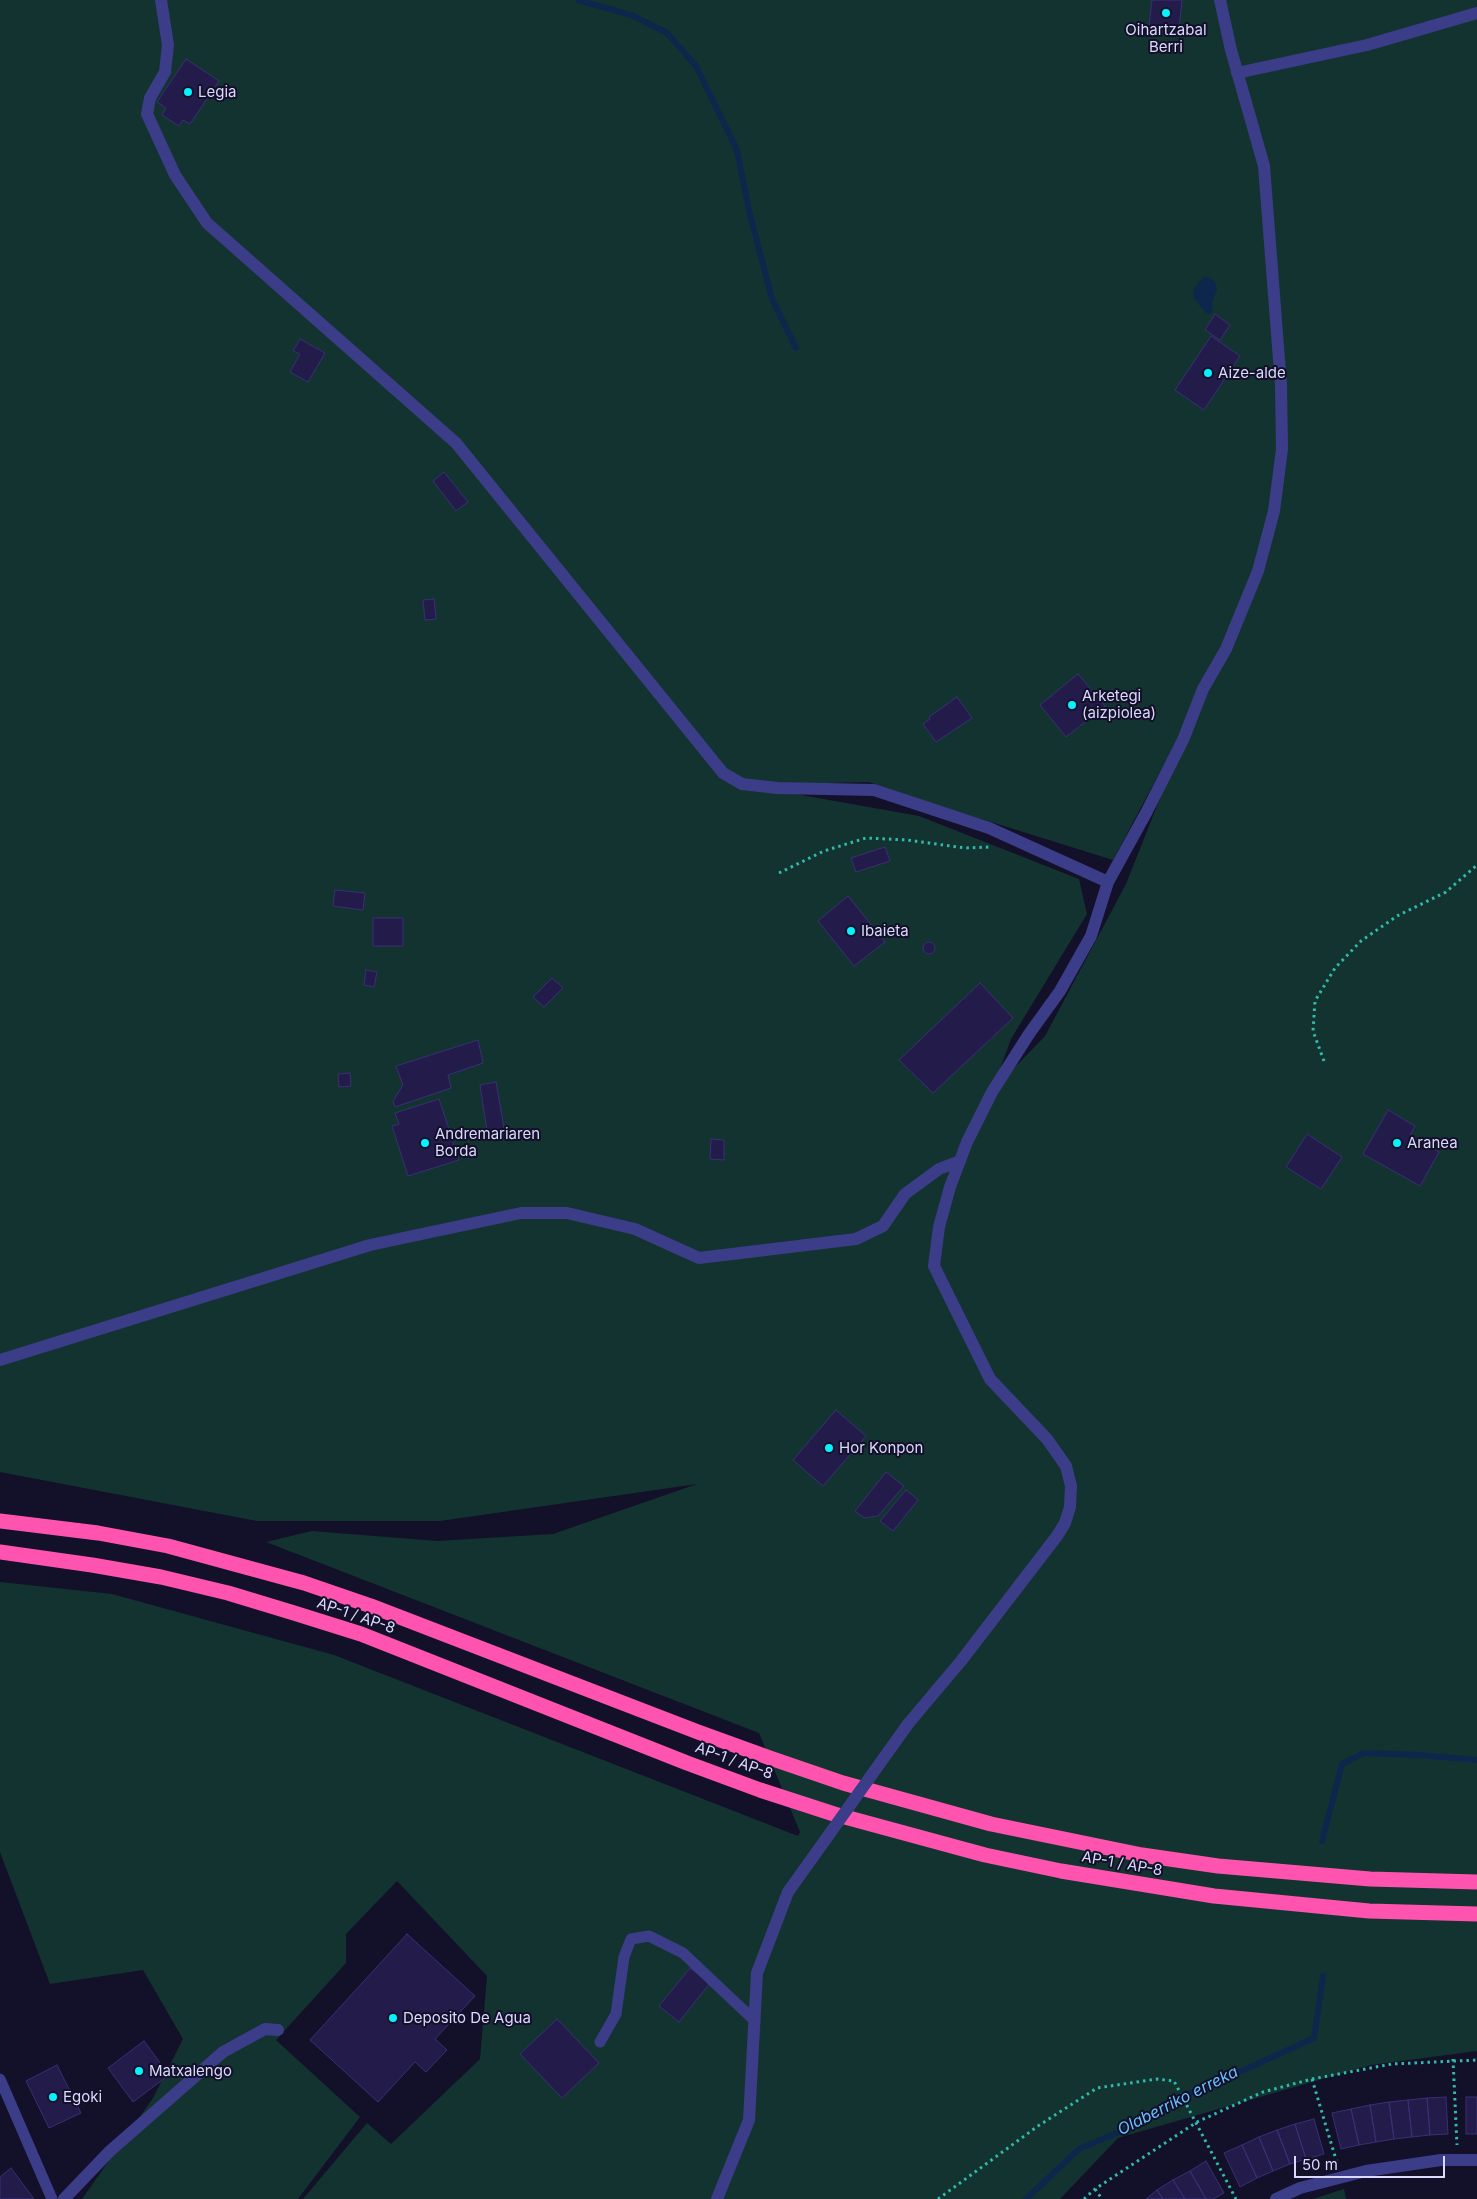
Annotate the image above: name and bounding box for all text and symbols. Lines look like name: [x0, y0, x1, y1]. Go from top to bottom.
marker: Oihartzabal Berri: [1160, 7, 1172, 19]
place label: Oihartzabal Berri: [1125, 21, 1207, 56]
place label: Legia: [198, 83, 236, 101]
marker: Legia: [182, 86, 194, 98]
place label: Aize-alde: [1218, 364, 1286, 382]
marker: Aize-alde: [1202, 367, 1214, 379]
place label: Arketegi (aizpiolea): [1082, 687, 1156, 722]
marker: Arketegi (aizpiolea): [1066, 699, 1078, 711]
place label: Ibaieta: [861, 922, 909, 940]
marker: Ibaieta: [845, 925, 857, 937]
place label: Andremariaren Borda: [435, 1125, 540, 1160]
place label: Aranea: [1407, 1134, 1458, 1152]
marker: Andremariaren Borda: [419, 1137, 431, 1149]
marker: Aranea: [1391, 1137, 1403, 1149]
place label: Hor Konpon: [839, 1439, 923, 1457]
marker: Hor Konpon: [823, 1442, 835, 1454]
street label: AP-1 / AP-8: [315, 1594, 397, 1638]
street label: AP-1 / AP-8: [693, 1739, 775, 1783]
street label: AP-1 / AP-8: [1080, 1848, 1164, 1880]
place label: Deposito De Agua: [403, 2009, 531, 2027]
marker: Deposito De Agua: [387, 2012, 399, 2024]
place label: Matxalengo: [149, 2062, 232, 2080]
water label: Olaberriko erreka: [1115, 2062, 1241, 2140]
marker: Matxalengo: [133, 2065, 145, 2077]
place label: Egoki: [63, 2088, 102, 2106]
marker: Egoki: [47, 2091, 59, 2103]
scale bar: [1297, 2146, 1448, 2178]
text: 50 m: [1302, 2155, 1338, 2174]

